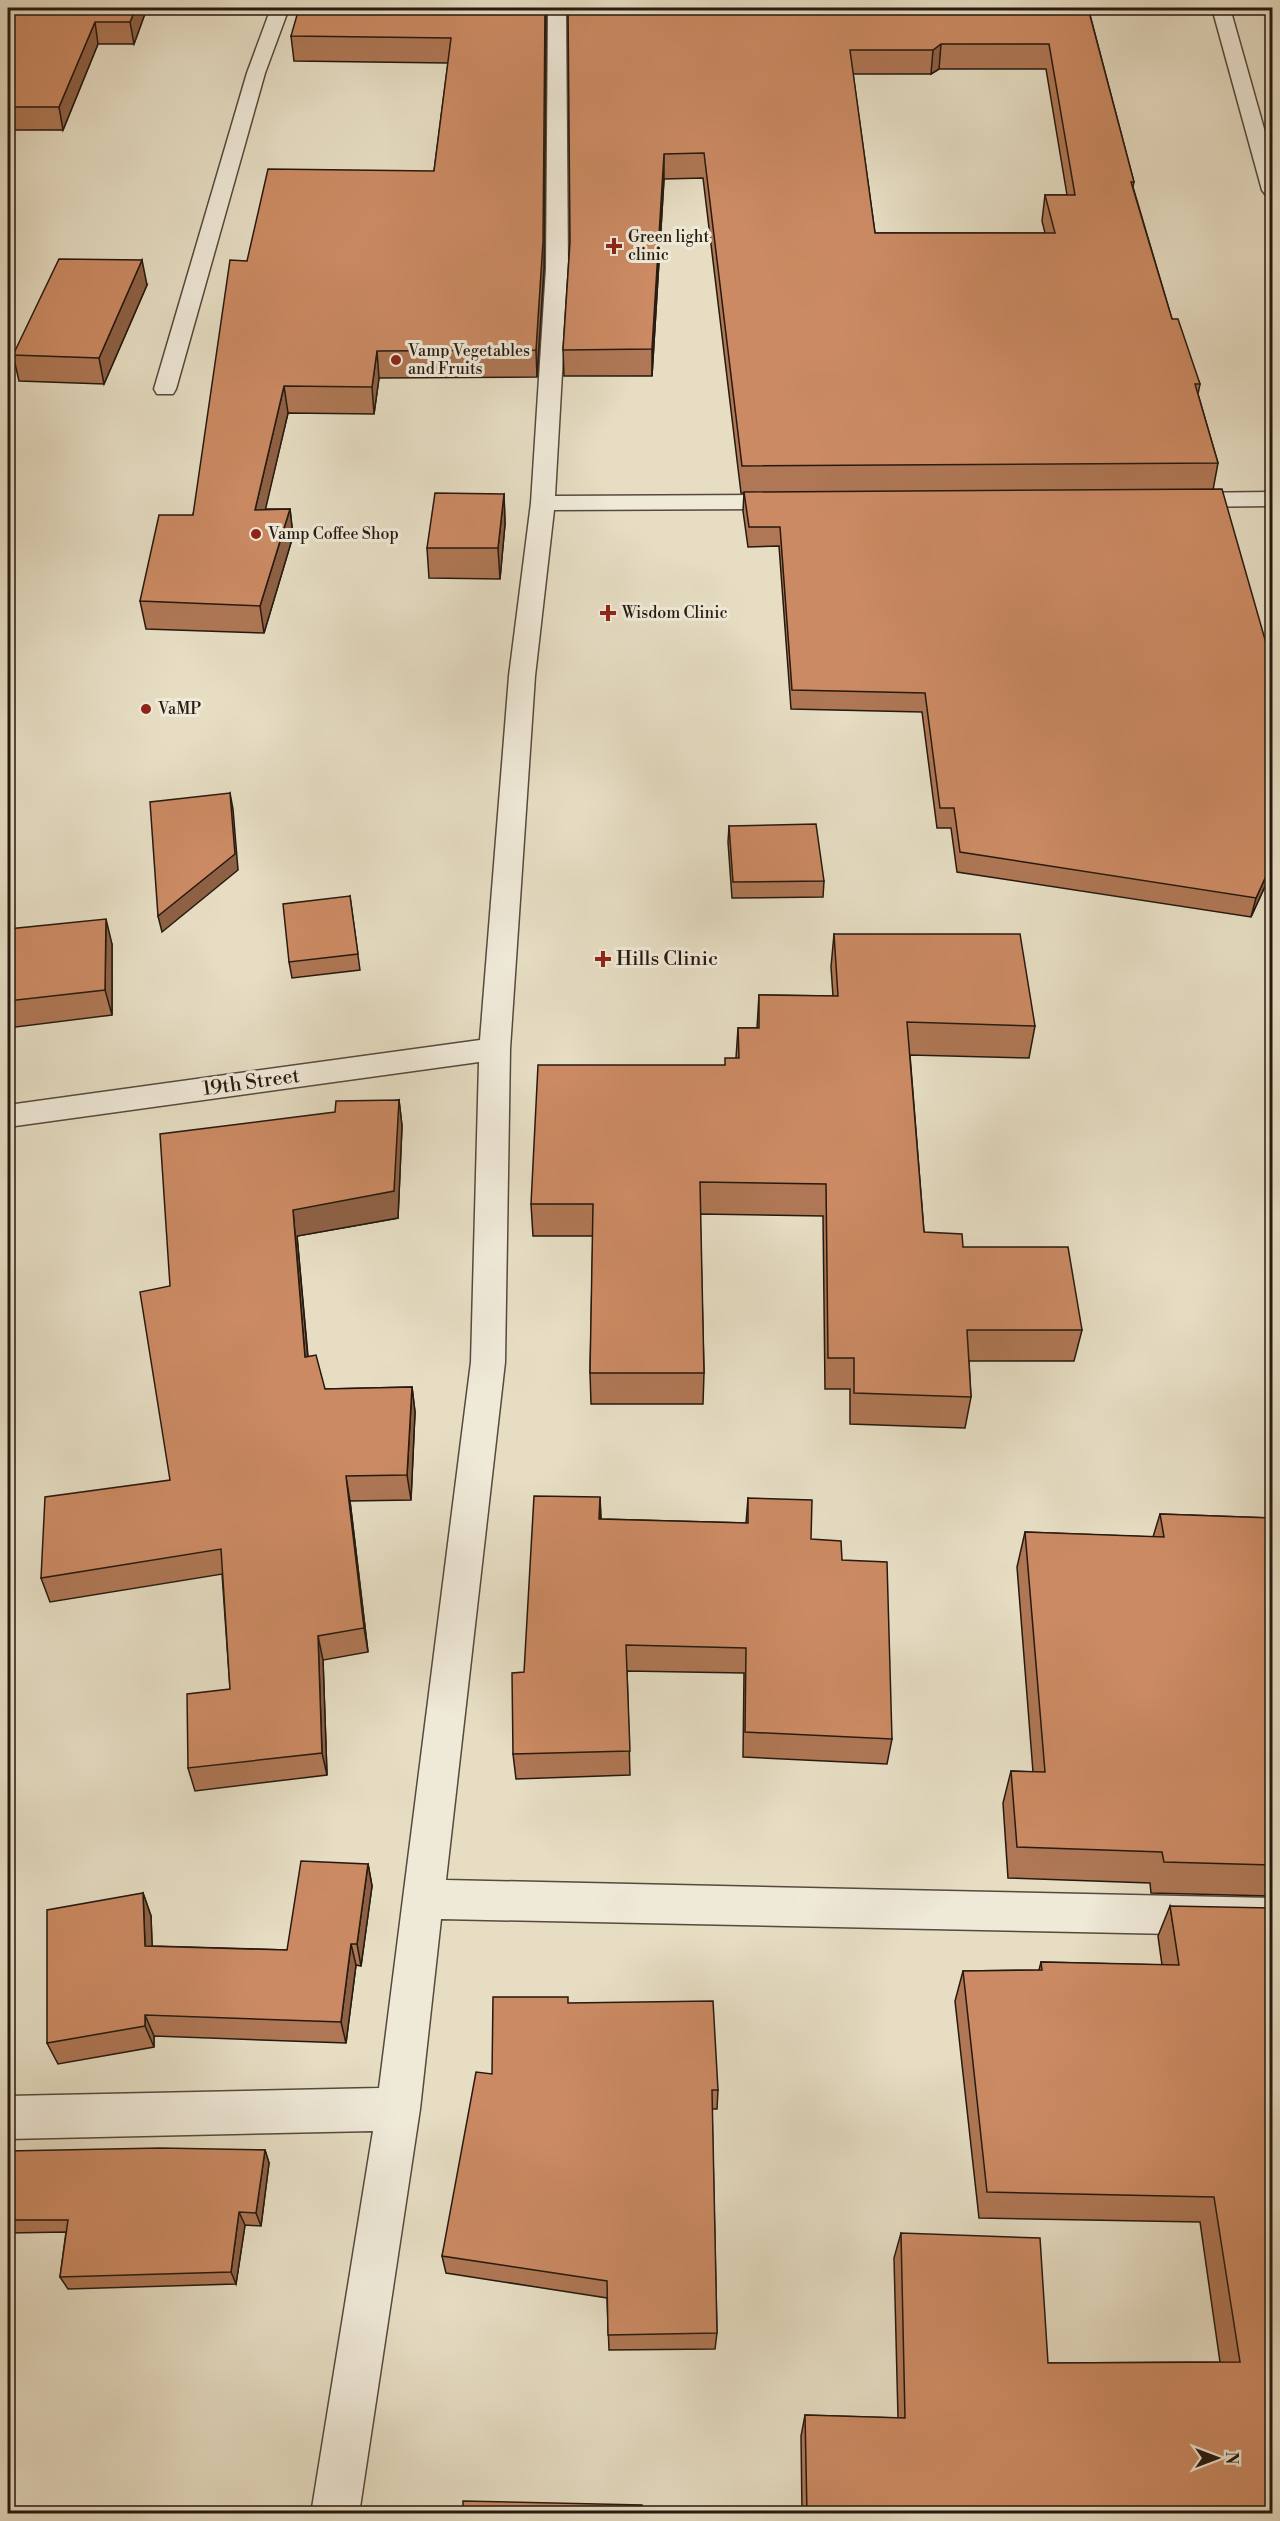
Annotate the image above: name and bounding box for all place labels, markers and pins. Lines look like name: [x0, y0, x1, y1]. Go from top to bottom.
place label: Green light clinic: [628, 227, 709, 265]
marker: Green light clinic: [605, 237, 623, 255]
place label: Vamp Vegetables and Fruits: [407, 341, 530, 379]
marker: Vamp Vegetables and Fruits: [389, 353, 403, 367]
place label: Vamp Coffee Shop: [267, 524, 399, 544]
marker: Vamp Coffee Shop: [249, 527, 263, 541]
place label: Wisdom Clinic: [621, 603, 728, 623]
marker: Wisdom Clinic: [599, 604, 617, 622]
place label: VaMP: [157, 699, 201, 719]
marker: VaMP: [139, 702, 153, 716]
place label: Hills Clinic: [616, 947, 718, 972]
marker: Hills Clinic: [594, 950, 612, 968]

